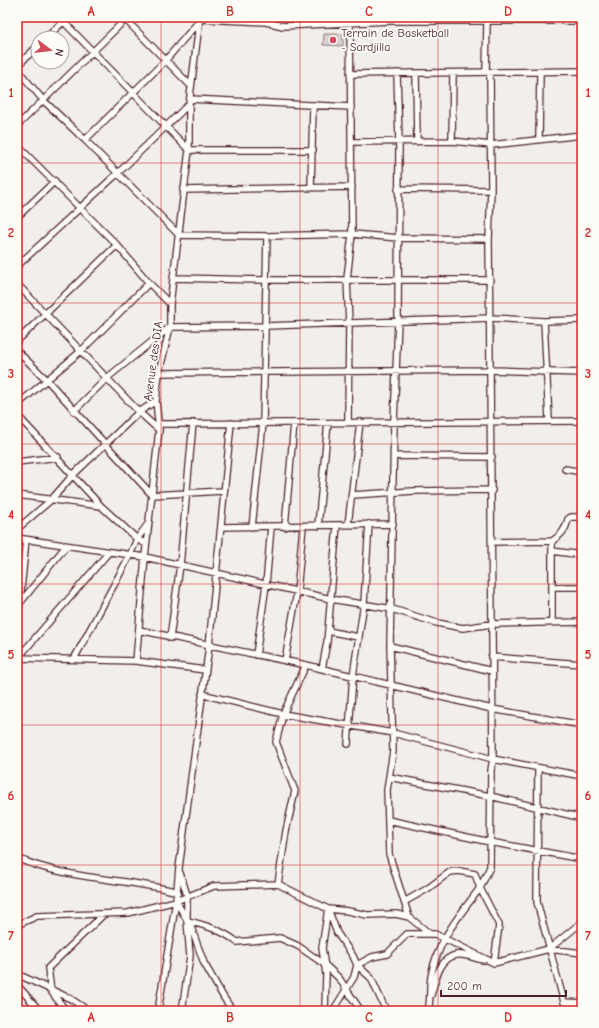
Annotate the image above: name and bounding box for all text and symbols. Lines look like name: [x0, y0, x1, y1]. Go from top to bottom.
text: A: [87, 4, 95, 19]
text: B: [226, 4, 234, 19]
text: C: [365, 4, 373, 19]
text: D: [504, 4, 512, 19]
place label: Terrain de Basketball - Sardjilla: [341, 26, 449, 54]
north arrow: [30, 30, 70, 70]
marker: Terrain de Basketball - Sardjilla: [328, 35, 338, 45]
text: N: [52, 47, 66, 58]
text: 1: [8, 85, 14, 100]
text: 1: [585, 85, 591, 100]
text: 2: [8, 225, 14, 240]
text: 2: [585, 225, 591, 240]
street label: Avenue des DIA: [140, 320, 166, 402]
text: 3: [8, 366, 14, 381]
text: 3: [585, 366, 591, 381]
text: 4: [8, 507, 14, 522]
text: 4: [585, 507, 591, 522]
text: 5: [8, 647, 15, 662]
text: 5: [585, 647, 592, 662]
text: 6: [8, 788, 15, 803]
text: 6: [585, 788, 592, 803]
text: 7: [8, 928, 14, 943]
text: 7: [585, 928, 591, 943]
scale bar: [441, 972, 566, 998]
text: 200 m: [447, 979, 482, 993]
text: A: [87, 1010, 95, 1025]
text: B: [226, 1010, 234, 1025]
text: C: [365, 1010, 373, 1025]
text: D: [504, 1010, 512, 1025]

